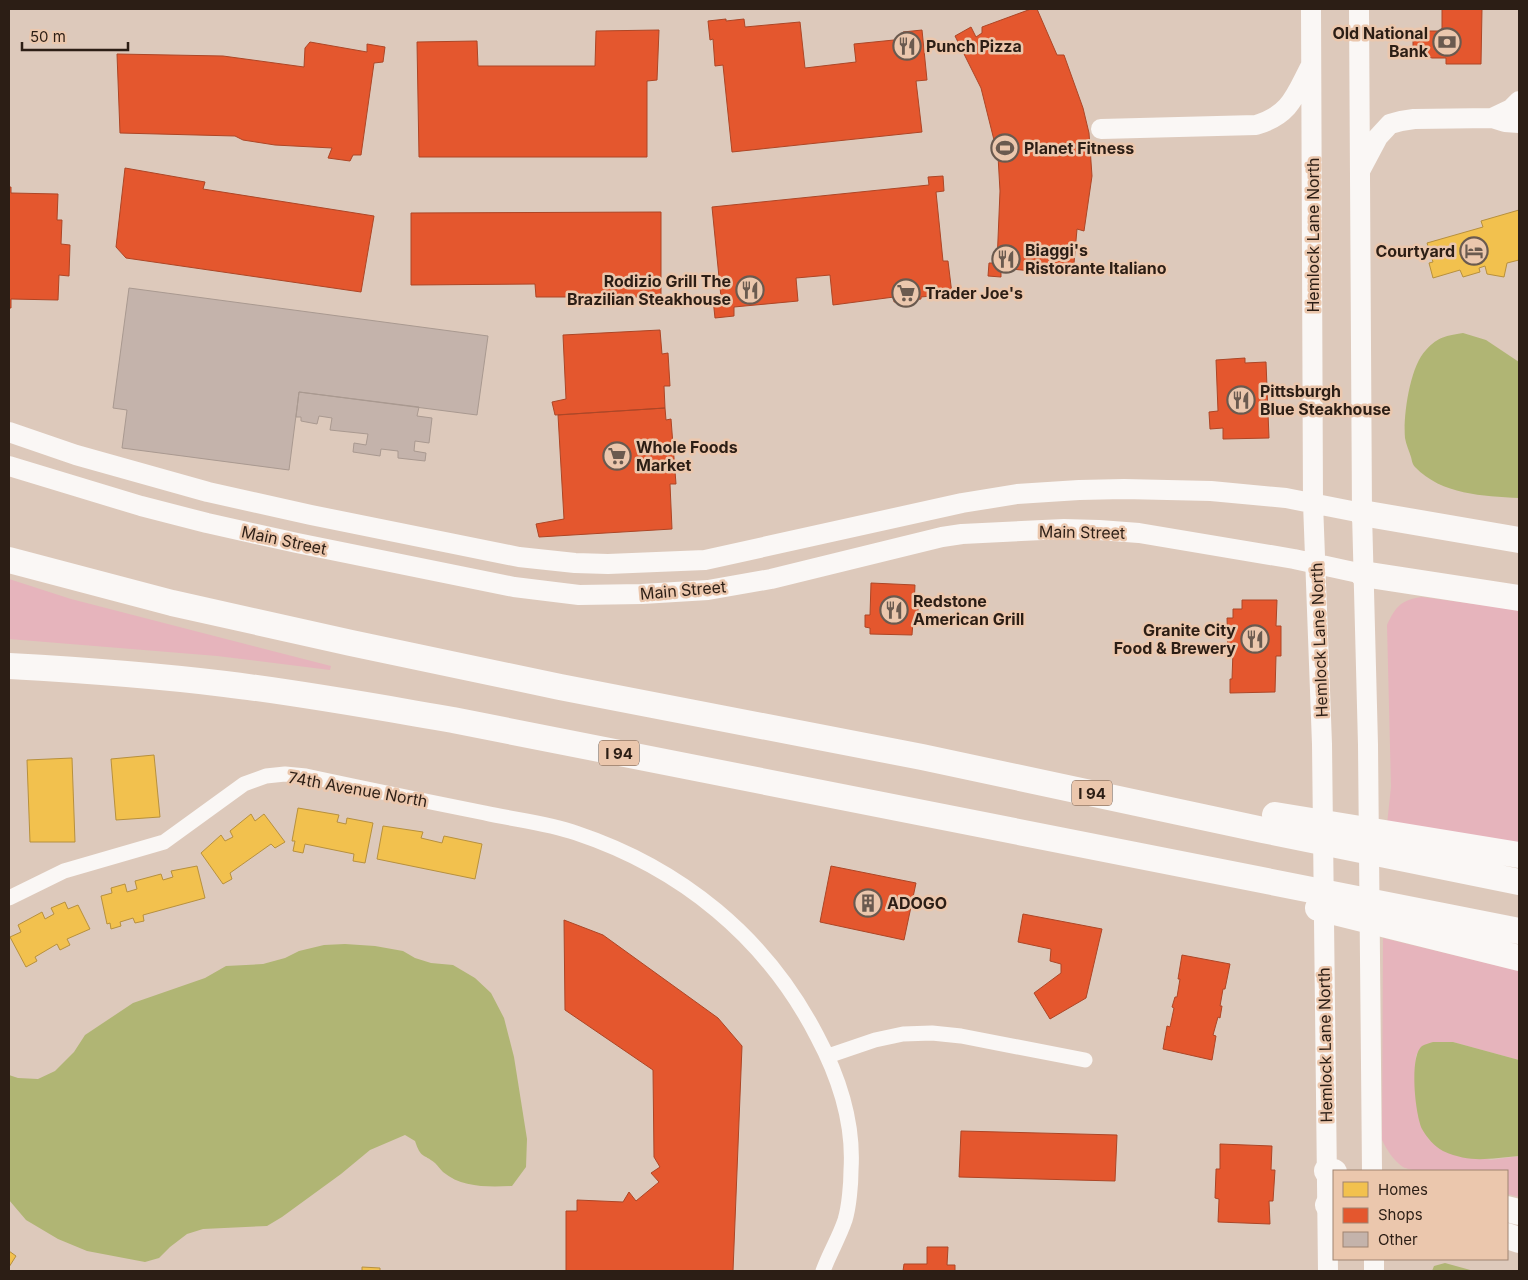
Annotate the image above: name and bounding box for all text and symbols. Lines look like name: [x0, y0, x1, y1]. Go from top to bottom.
scale bar: [22, 20, 129, 52]
place label: Old National Bank: [1332, 23, 1429, 61]
text: 50 m: [30, 27, 66, 46]
bank icon: Old National Bank: [1432, 27, 1462, 57]
restaurant icon: Punch Pizza: [892, 31, 922, 61]
place label: Punch Pizza: [926, 36, 1022, 56]
sports icon: Planet Fitness: [990, 133, 1020, 163]
place label: Planet Fitness: [1024, 138, 1134, 158]
street label: Hemlock Lane North: [1303, 157, 1323, 313]
hotel icon: Courtyard: [1459, 236, 1489, 266]
place label: Biaggi's Ristorante Italiano: [1025, 240, 1167, 278]
place label: Courtyard: [1375, 241, 1455, 261]
restaurant icon: Biaggi's Ristorante Italiano: [991, 244, 1021, 274]
place label: Rodizio Grill The Brazilian Steakhouse: [567, 271, 731, 309]
restaurant icon: Rodizio Grill The Brazilian Steakhouse: [735, 275, 765, 305]
supermarket icon: Trader Joe's: [891, 278, 921, 308]
place label: Trader Joe's: [925, 283, 1023, 303]
place label: Pittsburgh Blue Steakhouse: [1260, 381, 1391, 419]
restaurant icon: Pittsburgh Blue Steakhouse: [1226, 385, 1256, 415]
place label: Whole Foods Market: [636, 437, 738, 475]
supermarket icon: Whole Foods Market: [602, 441, 632, 471]
street label: Main Street: [240, 521, 328, 559]
street label: Main Street: [1039, 521, 1125, 543]
street label: Hemlock Lane North: [1306, 562, 1332, 718]
street label: Main Street: [639, 576, 727, 604]
place label: Redstone American Grill: [913, 591, 1024, 629]
restaurant icon: Redstone American Grill: [879, 595, 909, 625]
place label: Granite City Food & Brewery: [1114, 620, 1236, 658]
restaurant icon: Granite City Food & Brewery: [1240, 624, 1270, 654]
road number: I 94: [599, 740, 639, 766]
street label: 74th Avenue North: [287, 767, 429, 811]
road number: I 94: [1072, 780, 1112, 806]
building icon: ADOGO: [853, 888, 883, 918]
place label: ADOGO: [887, 893, 947, 913]
street label: Hemlock Lane North: [1314, 967, 1336, 1123]
legend: [1333, 1170, 1508, 1260]
text: Homes: [1378, 1180, 1428, 1199]
text: Shops: [1378, 1205, 1423, 1224]
text: Other: [1378, 1230, 1418, 1249]

